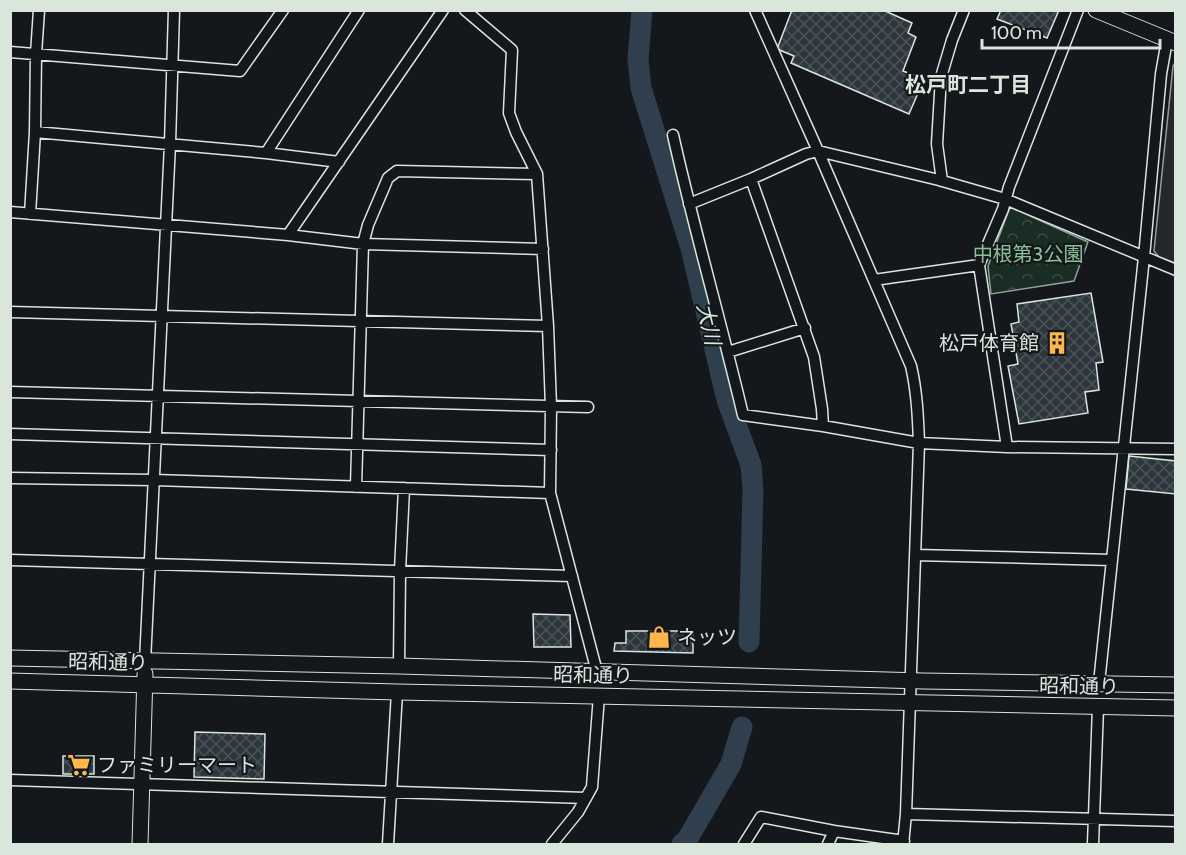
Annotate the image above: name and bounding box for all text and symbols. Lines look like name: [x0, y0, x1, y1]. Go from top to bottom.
scale bar: [982, 12, 1160, 50]
text: 100 m: [991, 22, 1042, 44]
district label: 松戸町二丁目: [905, 72, 1031, 97]
park label: 中根第3公園: [973, 242, 1083, 266]
water label: 大川: [692, 301, 726, 349]
building icon: 松戸体育館: [1044, 330, 1070, 356]
place label: 松戸体育館: [939, 331, 1039, 355]
shop icon: ネッツ: [646, 624, 672, 650]
place label: ネッツ: [677, 625, 737, 649]
street label: 昭和通り: [68, 649, 148, 675]
street label: 昭和通り: [553, 662, 633, 688]
street label: 昭和通り: [1039, 673, 1119, 699]
supermarket icon: ファミリーマート: [66, 752, 92, 778]
place label: ファミリーマート: [97, 753, 257, 777]

